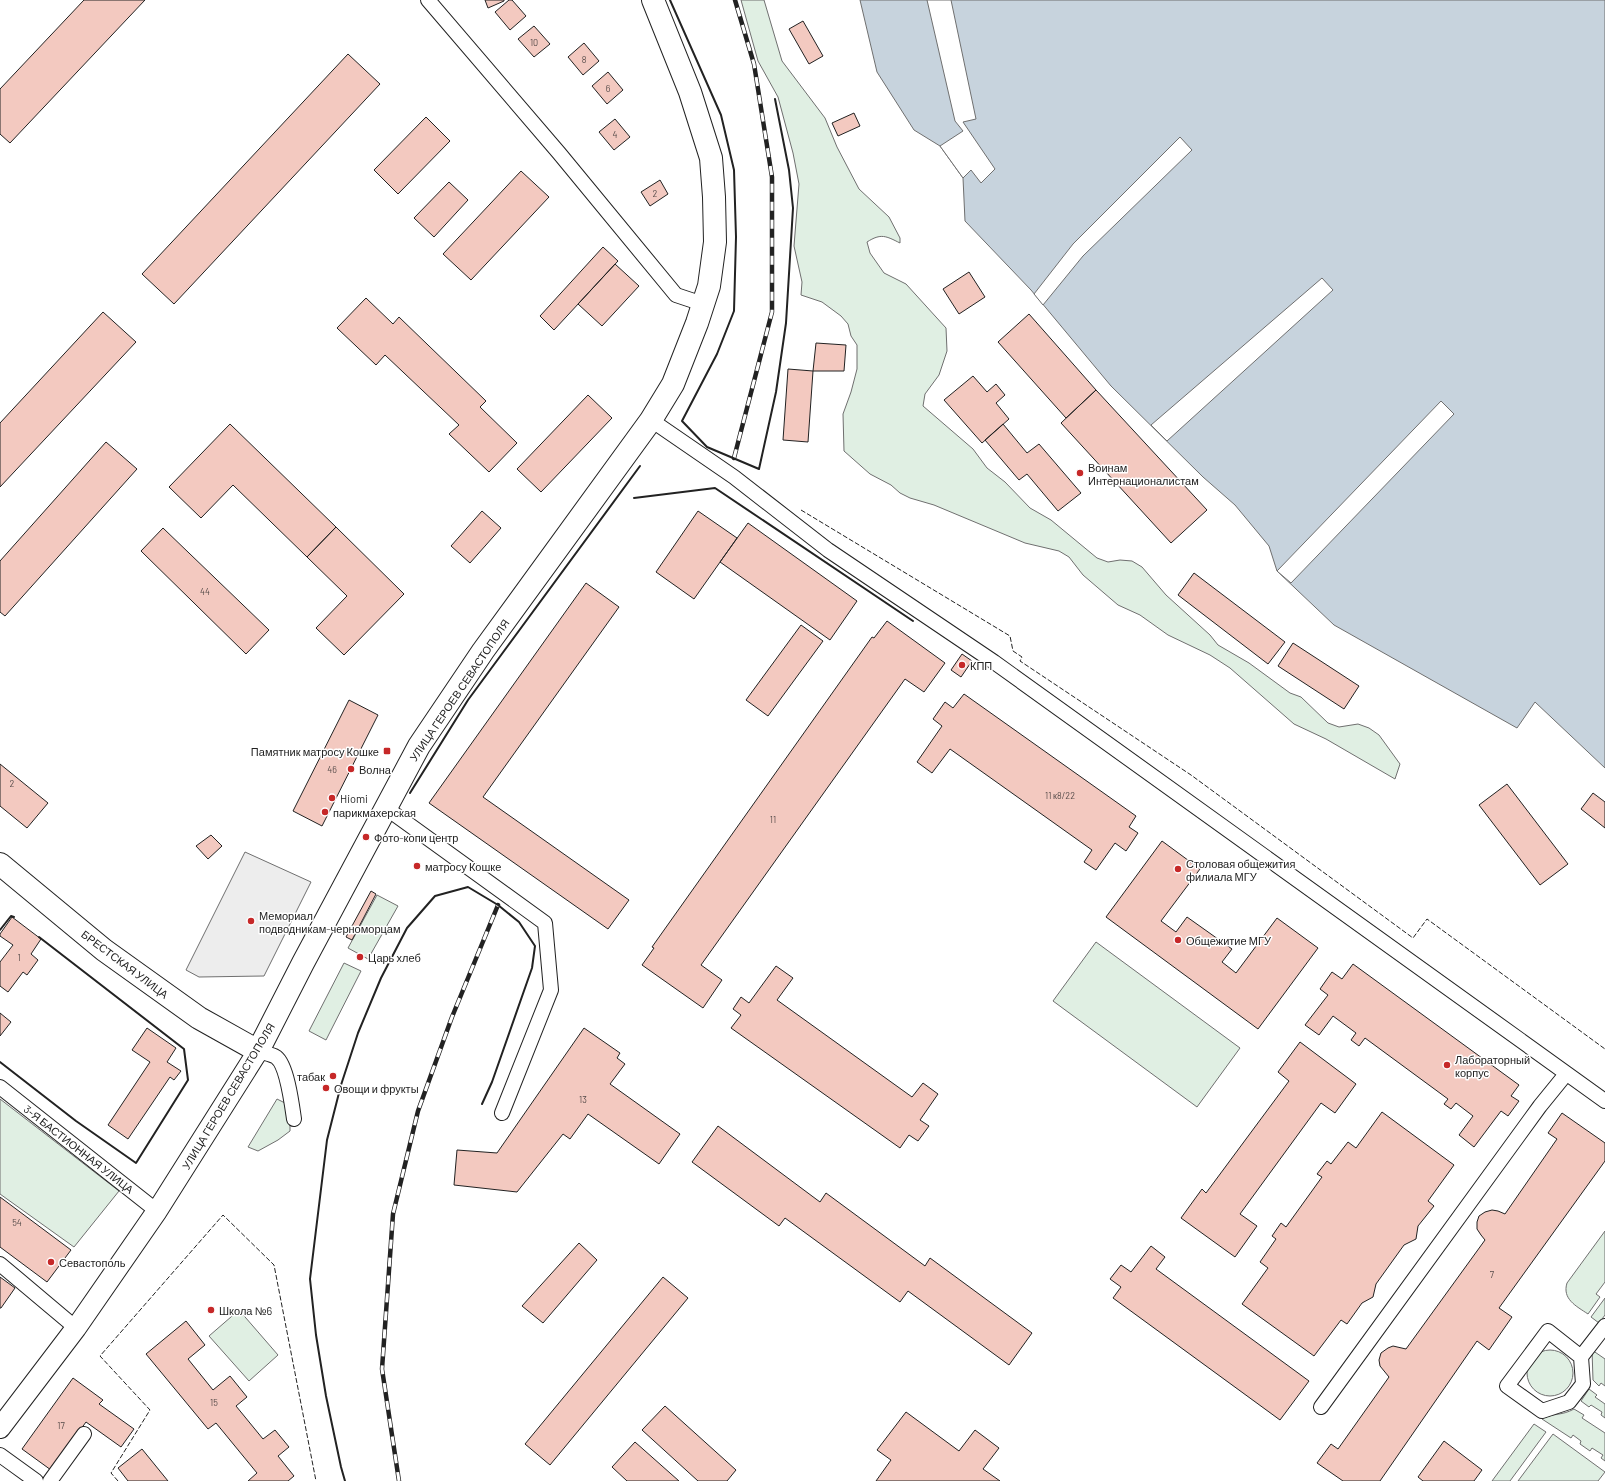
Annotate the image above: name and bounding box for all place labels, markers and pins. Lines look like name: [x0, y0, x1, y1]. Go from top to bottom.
place label: Воинам Интернационалистам: [1088, 461, 1199, 487]
marker: Воинам Интернационалистам: [1075, 468, 1085, 478]
place label: КПП: [970, 659, 992, 672]
marker: КПП: [957, 660, 967, 670]
place label: Памятник матросу Кошке: [251, 745, 379, 758]
marker: Памятник матросу Кошке: [382, 746, 392, 756]
place label: Волна: [359, 763, 392, 776]
marker: Волна: [346, 764, 356, 774]
place label: Hiomi: [340, 792, 368, 805]
marker: Hiomi: [327, 793, 337, 803]
place label: парикмахерская: [333, 806, 416, 819]
marker: парикмахерская: [320, 807, 330, 817]
place label: Фото-копи центр: [374, 831, 459, 844]
marker: Фото-копи центр: [361, 832, 371, 842]
place label: Столовая общежития филиала МГУ: [1186, 857, 1295, 883]
place label: матросу Кошке: [425, 860, 501, 873]
marker: матросу Кошке: [412, 861, 422, 871]
marker: Столовая общежития филиала МГУ: [1173, 864, 1183, 874]
place label: Мемориал подводникам-черноморцам: [259, 909, 401, 935]
marker: Мемориал подводникам-черноморцам: [246, 916, 256, 926]
place label: Общежитие МГУ: [1186, 934, 1272, 947]
marker: Общежитие МГУ: [1173, 935, 1183, 945]
place label: Царь хлеб: [368, 951, 421, 964]
marker: Царь хлеб: [355, 952, 365, 962]
place label: Лабораторный корпус: [1455, 1053, 1530, 1079]
marker: Лабораторный корпус: [1442, 1060, 1452, 1070]
place label: табак: [297, 1070, 325, 1083]
marker: табак: [328, 1071, 338, 1081]
place label: Овощи и фрукты: [334, 1082, 419, 1095]
marker: Овощи и фрукты: [321, 1083, 331, 1093]
place label: Севастополь: [59, 1256, 126, 1269]
marker: Севастополь: [46, 1257, 56, 1267]
place label: Школа №6: [219, 1304, 272, 1317]
marker: Школа №6: [206, 1305, 216, 1315]

